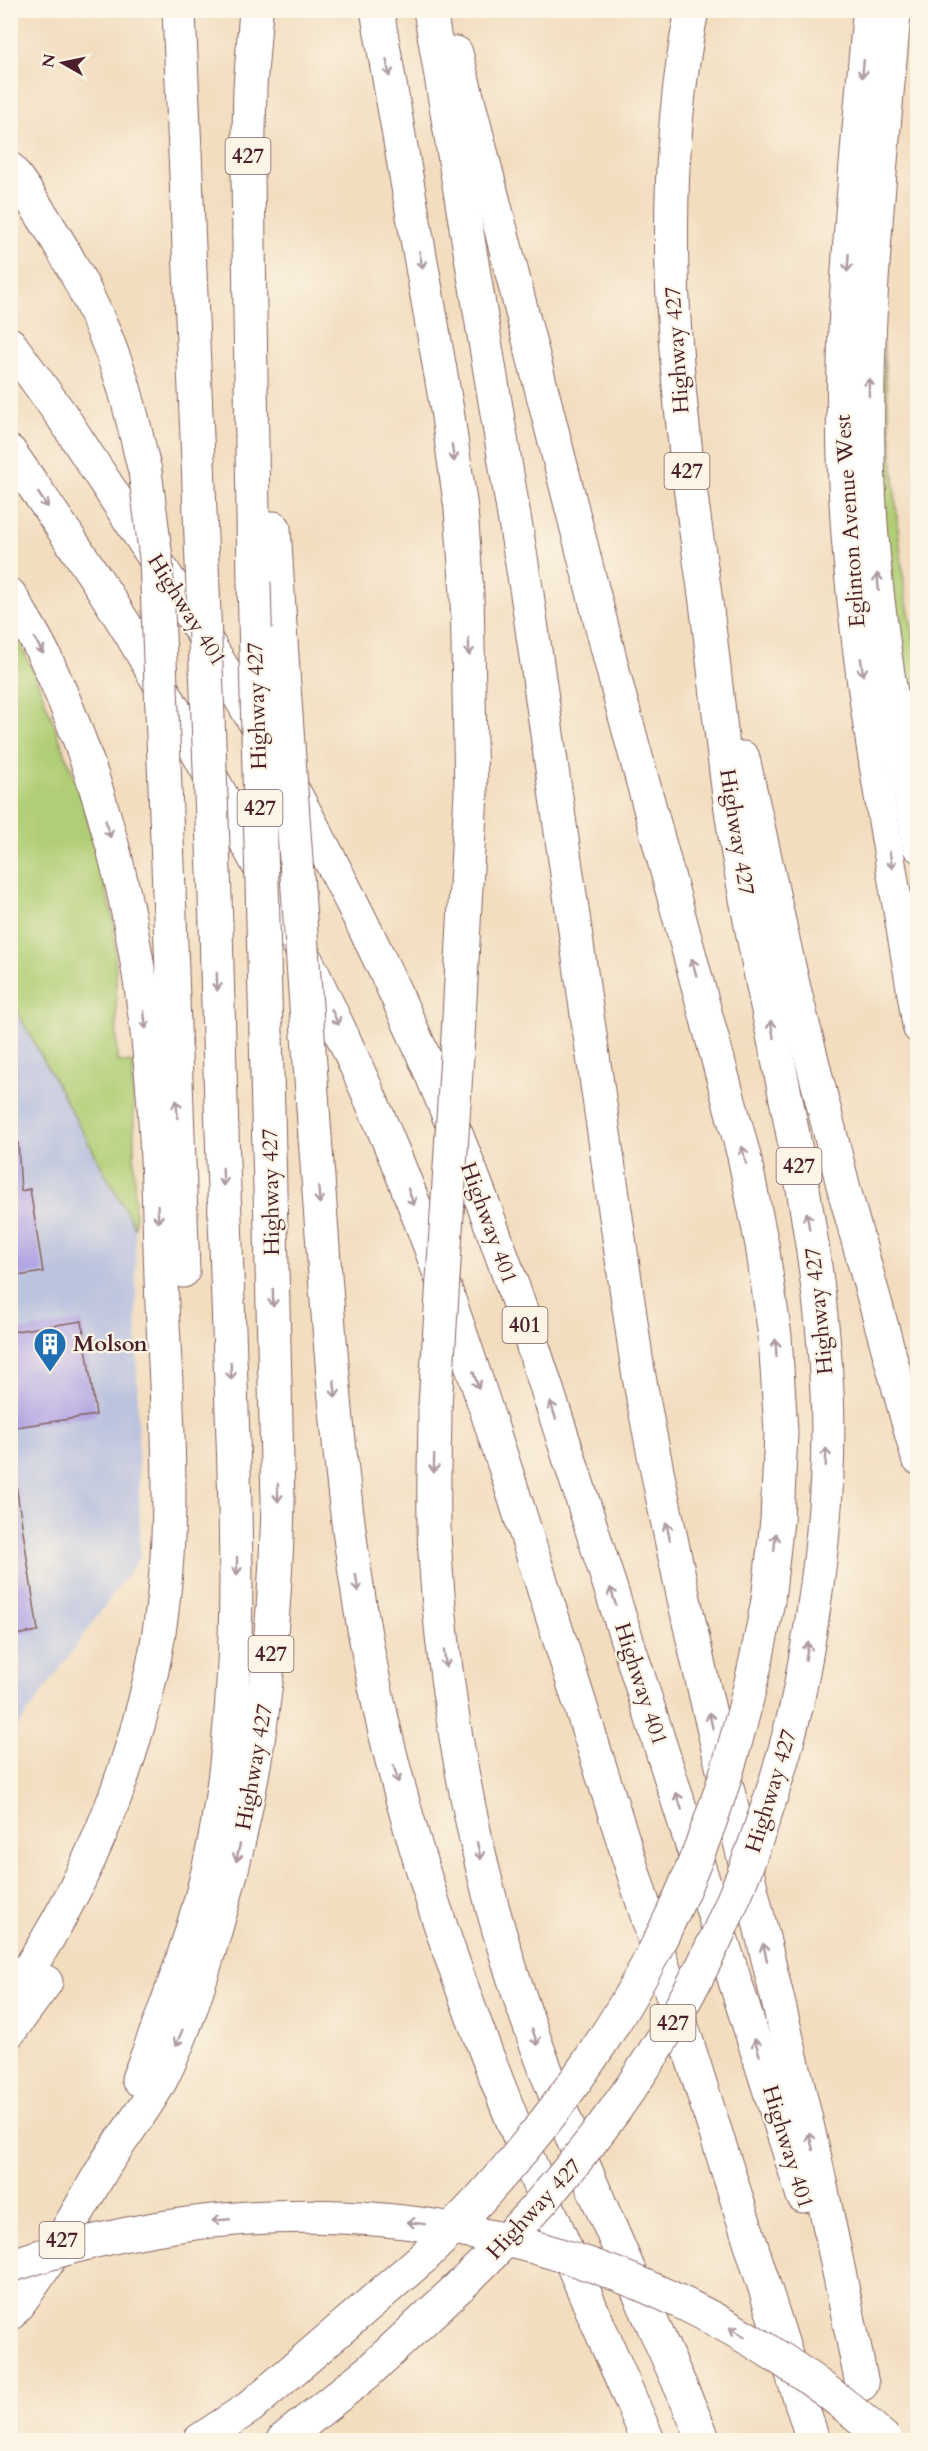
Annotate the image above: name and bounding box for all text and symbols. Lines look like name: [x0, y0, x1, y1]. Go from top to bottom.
north arrow: [33, 33, 93, 93]
text: N: [37, 52, 61, 69]
one-way arrow: [383, 58, 394, 77]
one-way arrow: [858, 58, 869, 78]
road number: 427: [226, 138, 270, 174]
one-way arrow: [416, 250, 427, 269]
one-way arrow: [842, 253, 853, 273]
street label: Highway 427: [658, 285, 696, 415]
one-way arrow: [863, 377, 875, 397]
street label: Eglinton Avenue West: [828, 414, 872, 628]
one-way arrow: [448, 442, 459, 462]
road number: 427: [664, 453, 710, 489]
one-way arrow: [37, 492, 49, 508]
street label: Highway 401: [141, 548, 233, 672]
one-way arrow: [872, 572, 883, 592]
one-way arrow: [464, 636, 475, 656]
one-way arrow: [33, 637, 45, 654]
street label: Highway 427: [240, 642, 274, 770]
one-way arrow: [856, 657, 867, 676]
street label: Highway 427: [712, 767, 762, 897]
road number: 427: [238, 790, 282, 826]
one-way arrow: [102, 819, 114, 838]
one-way arrow: [886, 849, 897, 869]
one-way arrow: [687, 958, 699, 977]
one-way arrow: [211, 971, 223, 991]
one-way arrow: [329, 1008, 341, 1026]
one-way arrow: [140, 1009, 151, 1029]
one-way arrow: [766, 1020, 777, 1040]
one-way arrow: [172, 1100, 183, 1120]
street label: Highway 427: [255, 1128, 287, 1256]
one-way arrow: [737, 1146, 749, 1165]
road number: 427: [776, 1148, 822, 1184]
street label: Highway 401: [453, 1158, 525, 1288]
one-way arrow: [218, 1166, 229, 1186]
one-way arrow: [314, 1185, 325, 1205]
one-way arrow: [406, 1187, 417, 1206]
one-way arrow: [152, 1204, 163, 1224]
one-way arrow: [802, 1212, 813, 1231]
street label: Highway 427: [797, 1246, 841, 1376]
one-way arrow: [268, 1287, 279, 1307]
road number: 401: [502, 1307, 548, 1343]
building icon: Molson: [32, 1326, 68, 1373]
place label: Molson: [73, 1329, 148, 1359]
one-way arrow: [770, 1338, 781, 1358]
one-way arrow: [225, 1361, 236, 1381]
one-way arrow: [472, 1370, 483, 1389]
one-way arrow: [330, 1379, 341, 1399]
one-way arrow: [546, 1401, 557, 1420]
one-way arrow: [821, 1447, 832, 1467]
one-way arrow: [429, 1454, 440, 1474]
one-way arrow: [272, 1482, 284, 1502]
one-way arrow: [662, 1522, 673, 1541]
one-way arrow: [770, 1533, 781, 1553]
one-way arrow: [231, 1556, 243, 1576]
one-way arrow: [351, 1573, 362, 1593]
one-way arrow: [607, 1587, 618, 1606]
street label: Highway 401: [607, 1619, 675, 1749]
road number: 427: [248, 1636, 294, 1672]
one-way arrow: [802, 1641, 813, 1661]
one-way arrow: [440, 1648, 451, 1668]
street label: Highway 427: [228, 1702, 280, 1832]
one-way arrow: [704, 1712, 716, 1731]
street label: Highway 427: [738, 1726, 804, 1856]
one-way arrow: [390, 1764, 402, 1783]
one-way arrow: [673, 1792, 684, 1811]
one-way arrow: [473, 1841, 485, 1860]
one-way arrow: [232, 1842, 243, 1862]
one-way arrow: [759, 1943, 771, 1962]
road number: 427: [650, 2005, 696, 2041]
one-way arrow: [530, 2027, 541, 2046]
one-way arrow: [173, 2029, 184, 2047]
one-way arrow: [750, 2038, 761, 2057]
street label: Highway 401: [755, 2082, 821, 2212]
one-way arrow: [805, 2132, 816, 2152]
street label: Highway 427: [480, 2152, 588, 2266]
one-way arrow: [212, 2214, 232, 2225]
one-way arrow: [406, 2217, 426, 2228]
road number: 427: [40, 2222, 84, 2258]
one-way arrow: [729, 2325, 746, 2337]

